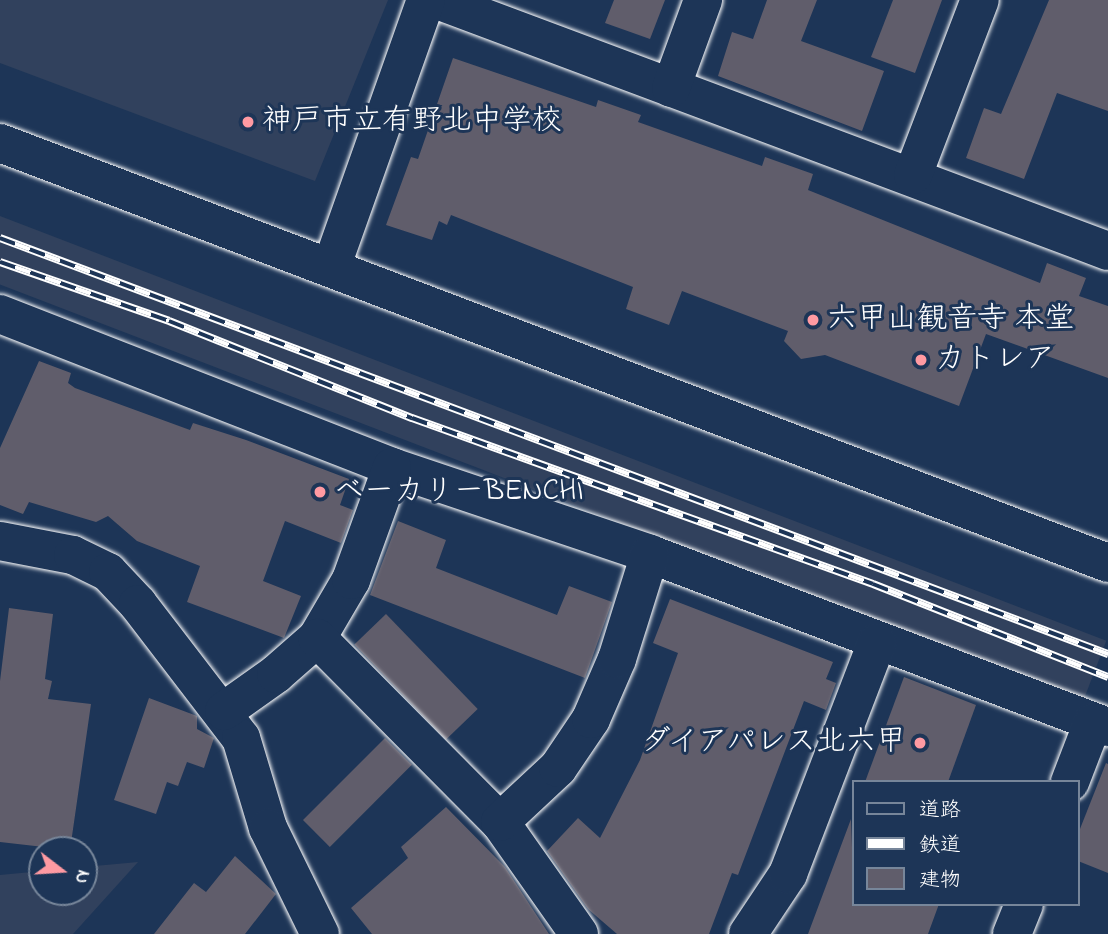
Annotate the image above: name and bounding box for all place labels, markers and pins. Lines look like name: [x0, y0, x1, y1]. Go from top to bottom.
place label: 神戸市立有野北中学校: [262, 104, 562, 140]
marker: 神戸市立有野北中学校: [240, 114, 256, 130]
place label: 六甲山観音寺 本堂: [827, 302, 1074, 338]
marker: 六甲山観音寺 本堂: [805, 312, 821, 328]
place label: カトレア: [935, 342, 1055, 378]
marker: カトレア: [913, 352, 929, 368]
place label: ベーカリーBENCHI: [334, 474, 584, 510]
marker: ベーカリーBENCHI: [312, 484, 328, 500]
place label: ダイアパレス北六甲: [636, 725, 906, 761]
marker: ダイアパレス北六甲: [912, 735, 928, 751]

